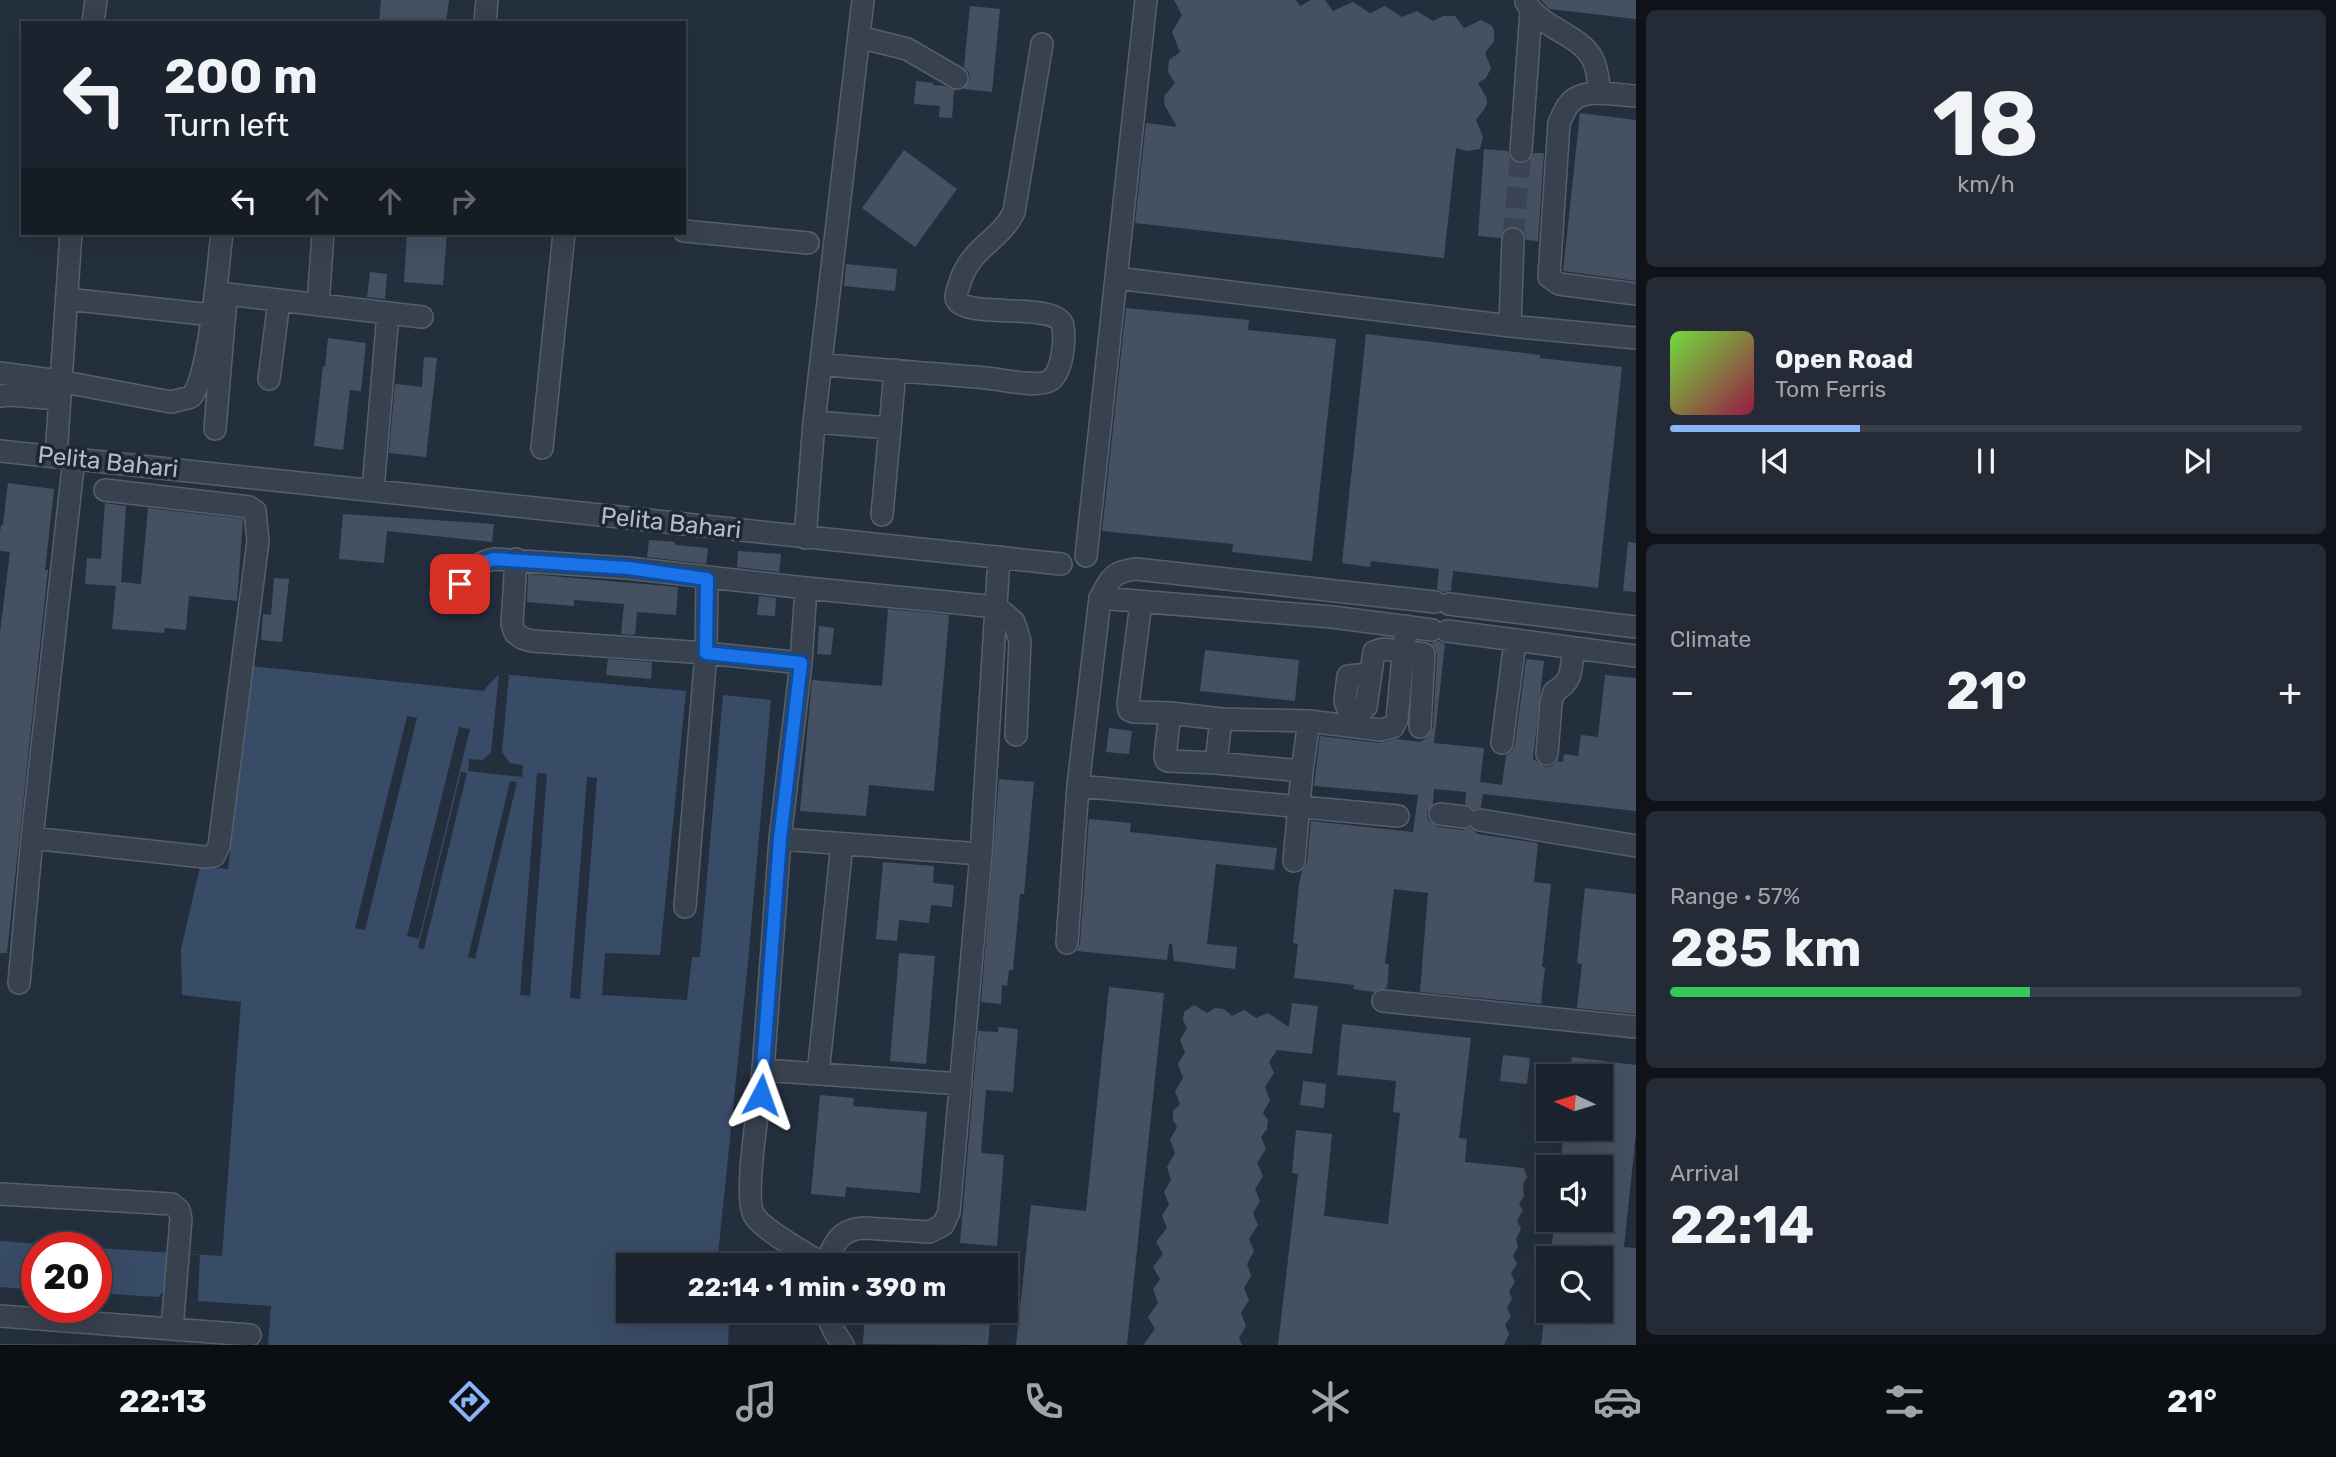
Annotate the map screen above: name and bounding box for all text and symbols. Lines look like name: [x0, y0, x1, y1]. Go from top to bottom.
text: 200 m: [164, 47, 318, 105]
icon: left: [49, 49, 140, 140]
text: 18: [1933, 70, 2039, 178]
text: Turn left: [164, 106, 289, 144]
text: km/h: [1957, 170, 2015, 198]
icon: left: [225, 182, 263, 220]
icon: ahead: [298, 182, 336, 220]
icon: ahead: [371, 182, 409, 220]
icon: right: [444, 182, 482, 220]
text: Open Road: [1775, 344, 1913, 375]
text: Tom Ferris: [1775, 375, 1886, 403]
street label: Pelita Bahari: [36, 441, 180, 483]
icon: previous: [1756, 442, 1794, 480]
icon: pause: [1967, 442, 2005, 480]
icon: next: [2178, 442, 2216, 480]
street label: Pelita Bahari: [599, 502, 743, 544]
pin: [430, 554, 490, 614]
icon: arrive: [441, 565, 479, 603]
text: Climate: [1670, 625, 1751, 653]
text: 21°: [1946, 660, 2027, 722]
text: −: [1670, 669, 1695, 715]
text: +: [2278, 669, 2302, 715]
text: Range · 57%: [1670, 882, 1800, 910]
text: 285 km: [1670, 917, 1862, 979]
position arrow: [724, 1058, 798, 1132]
north arrow: [1536, 1064, 1614, 1141]
map controls: [1536, 1064, 1613, 1323]
button: sound: [1536, 1155, 1613, 1232]
text: Arrival: [1670, 1159, 1739, 1187]
text: 22:14: [1670, 1194, 1814, 1256]
speed limit sign: 20: [21, 1232, 112, 1323]
button: search: [1536, 1246, 1613, 1323]
text: 22:14 · 1 min · 390 m: [688, 1272, 946, 1303]
icon: directions: [445, 1377, 494, 1426]
icon: music: [732, 1377, 781, 1426]
icon: phone: [1019, 1377, 1068, 1426]
icon: climate: [1306, 1377, 1355, 1426]
icon: car: [1593, 1377, 1642, 1426]
icon: filters: [1880, 1377, 1929, 1426]
text: 22:13: [119, 1382, 207, 1420]
text: 21°: [2167, 1382, 2217, 1420]

